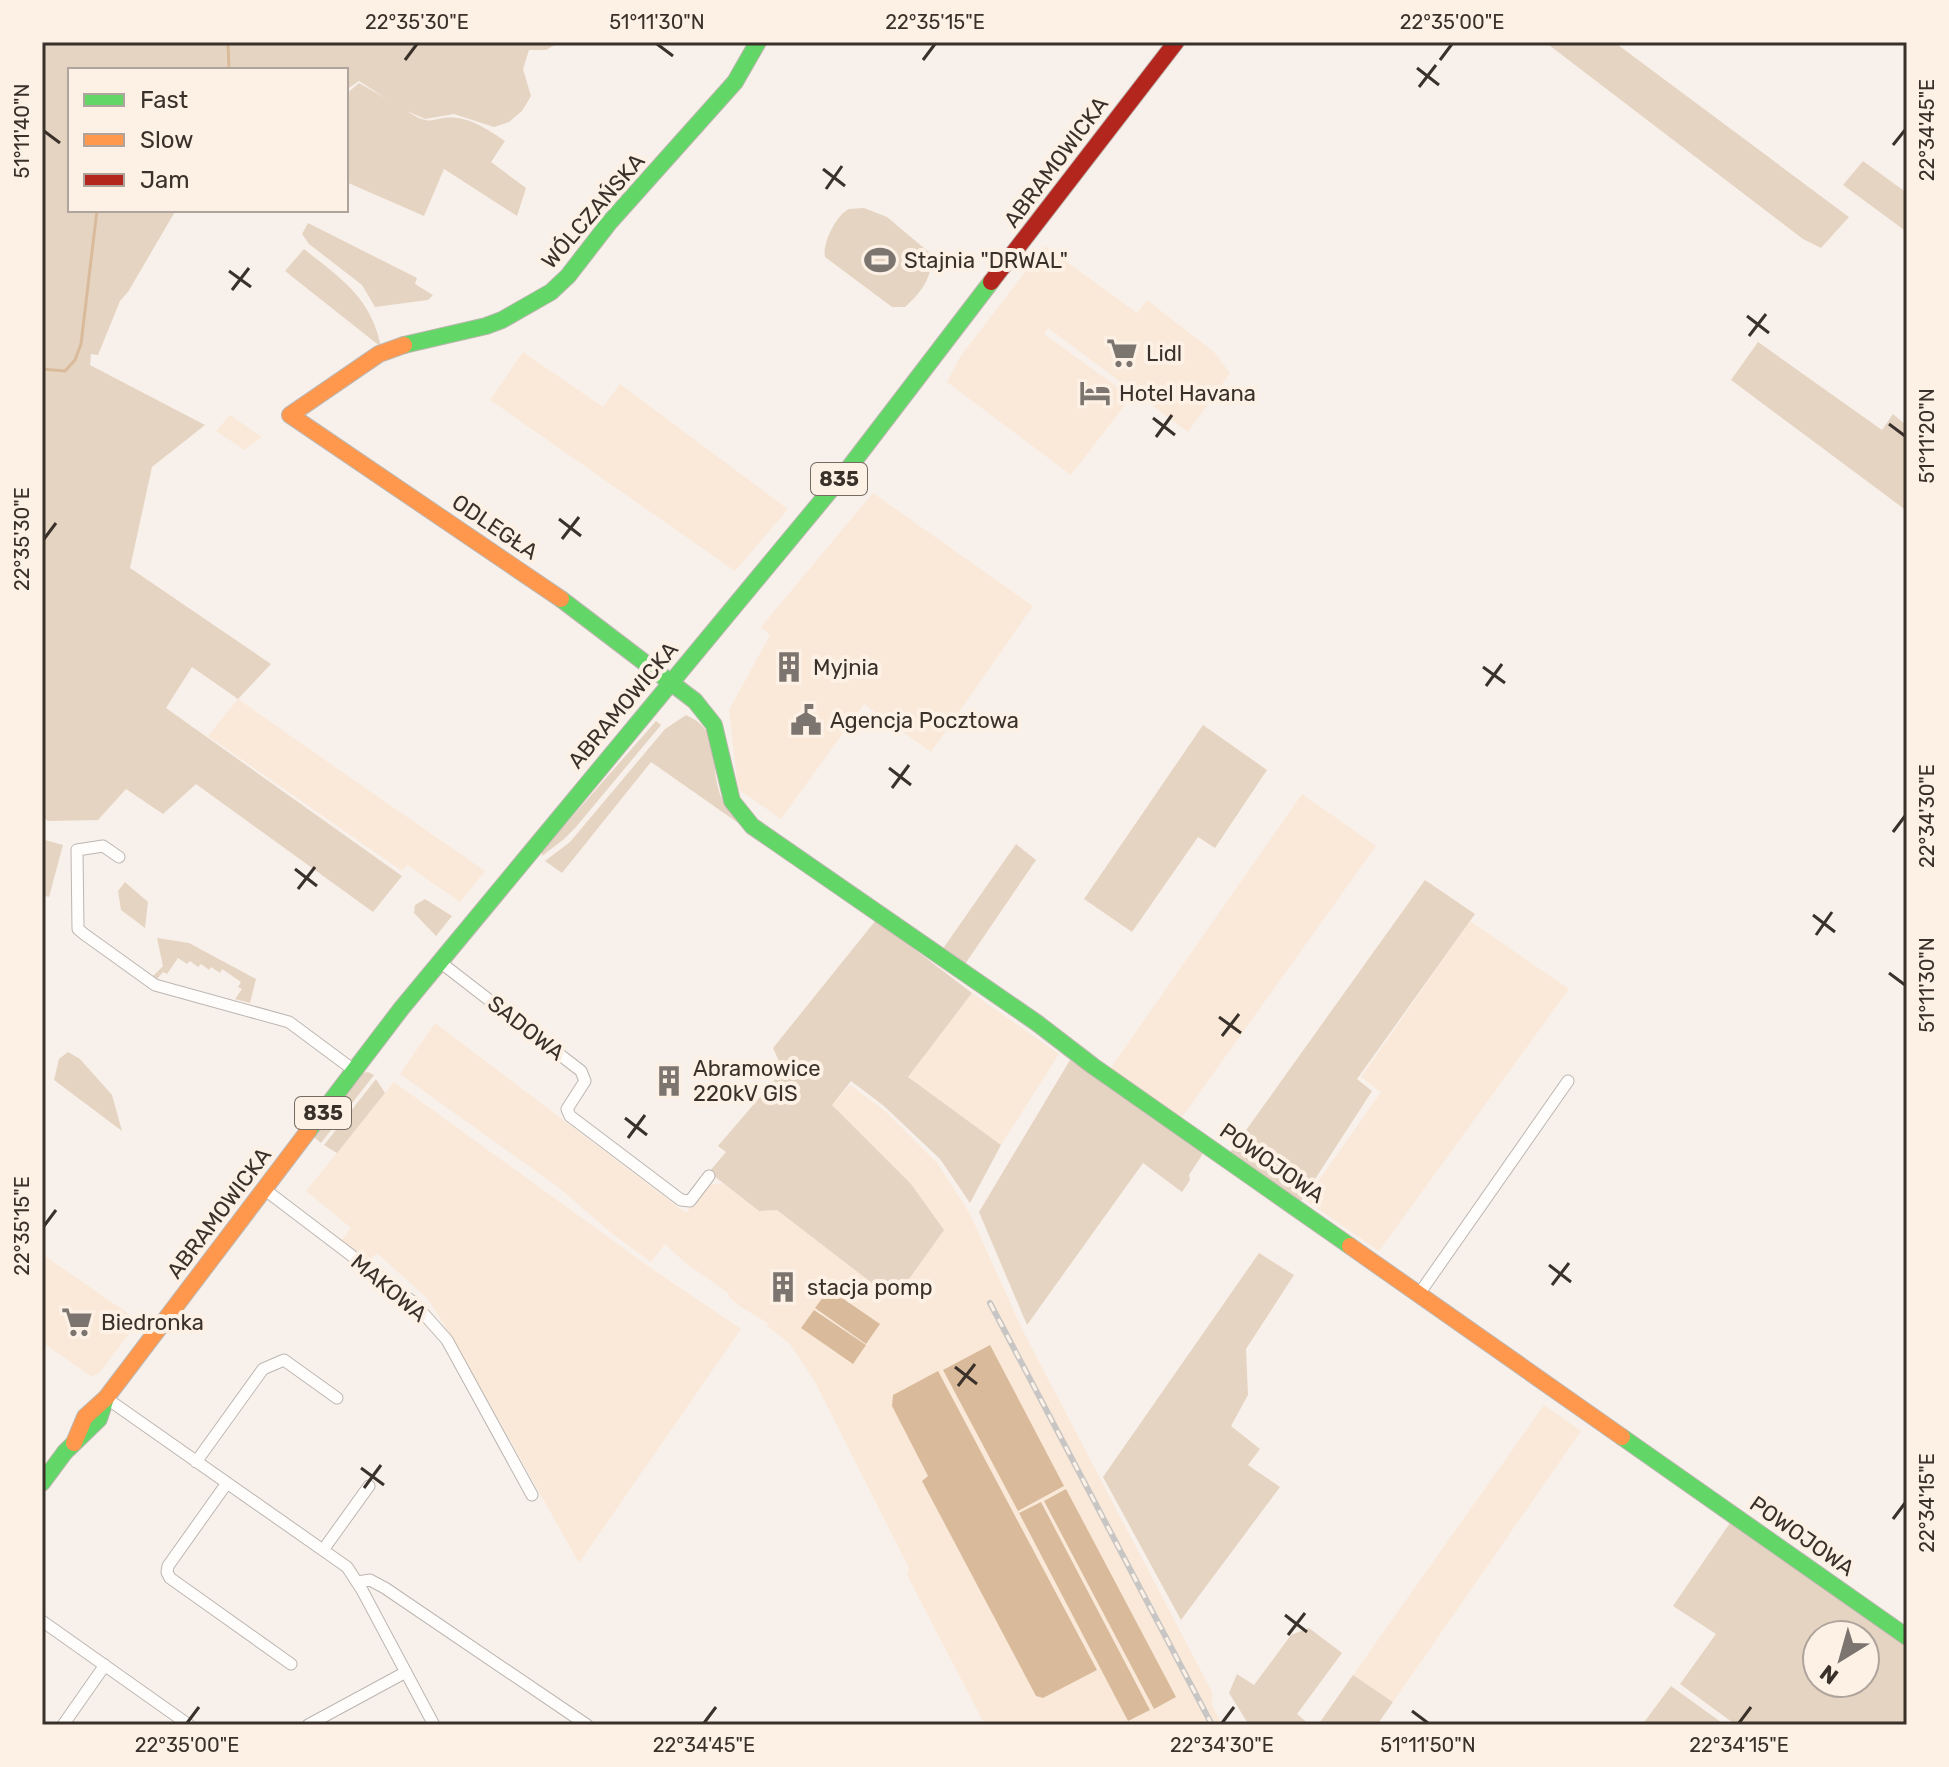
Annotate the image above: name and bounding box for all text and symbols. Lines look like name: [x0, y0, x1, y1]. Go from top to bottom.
text: 22°35'30"E: [365, 10, 469, 34]
text: 51°11'30"N: [609, 10, 705, 34]
text: 22°35'15"E: [885, 10, 985, 34]
text: 22°35'00"E: [1400, 10, 1504, 34]
legend: [68, 68, 348, 212]
text: 22°34'45"E: [1915, 79, 1939, 181]
text: 51°11'40"N: [10, 84, 34, 178]
text: Fast: [140, 86, 188, 114]
street label: ABRAMOWICKA: [998, 91, 1114, 233]
text: Slow: [140, 126, 193, 154]
street label: WÓLCZAŃSKA: [536, 148, 651, 274]
text: Jam: [140, 166, 190, 194]
sports icon: Stajnia "DRWAL": [863, 243, 897, 277]
place label: Stajnia "DRWAL": [904, 247, 1068, 274]
supermarket icon: Lidl: [1105, 336, 1139, 370]
place label: Lidl: [1146, 340, 1182, 367]
hotel icon: Hotel Havana: [1078, 376, 1112, 410]
place label: Hotel Havana: [1119, 380, 1256, 407]
text: 51°11'20"N: [1915, 388, 1939, 484]
road number: 835: [811, 463, 867, 495]
text: 22°35'30"E: [10, 487, 34, 591]
street label: ODLEGŁA: [447, 488, 543, 566]
street label: ABRAMOWICKA: [562, 636, 684, 774]
building icon: Myjnia: [772, 650, 806, 684]
place label: Myjnia: [813, 654, 879, 681]
public building icon: Agencja Pocztowa: [789, 703, 823, 737]
place label: Agencja Pocztowa: [830, 707, 1019, 734]
text: 22°34'30"E: [1915, 764, 1939, 868]
text: 51°11'30"N: [1915, 937, 1939, 1033]
street label: SADOWA: [482, 990, 570, 1066]
place label: Abramowice 220kV GIS: [693, 1055, 820, 1107]
building icon: Abramowice 220kV GIS: [652, 1064, 686, 1098]
road number: 835: [295, 1097, 351, 1129]
street label: POWOJOWA: [1214, 1117, 1330, 1209]
street label: ABRAMOWICKA: [161, 1142, 277, 1284]
text: 22°35'15"E: [10, 1176, 34, 1276]
street label: MAKOWA: [345, 1248, 433, 1328]
building icon: stacja pomp: [766, 1270, 800, 1304]
place label: stacja pomp: [807, 1274, 933, 1301]
supermarket icon: Biedronka: [60, 1305, 94, 1339]
place label: Biedronka: [101, 1309, 204, 1336]
text: 22°34'15"E: [1915, 1453, 1939, 1553]
street label: POWOJOWA: [1744, 1490, 1860, 1582]
north arrow: [1801, 1619, 1881, 1699]
text: N: [1815, 1659, 1844, 1690]
text: 22°35'00"E: [135, 1733, 239, 1757]
text: 22°34'45"E: [653, 1733, 755, 1757]
text: 22°34'30"E: [1170, 1733, 1274, 1757]
text: 51°11'50"N: [1380, 1733, 1476, 1757]
text: 22°34'15"E: [1689, 1733, 1789, 1757]

